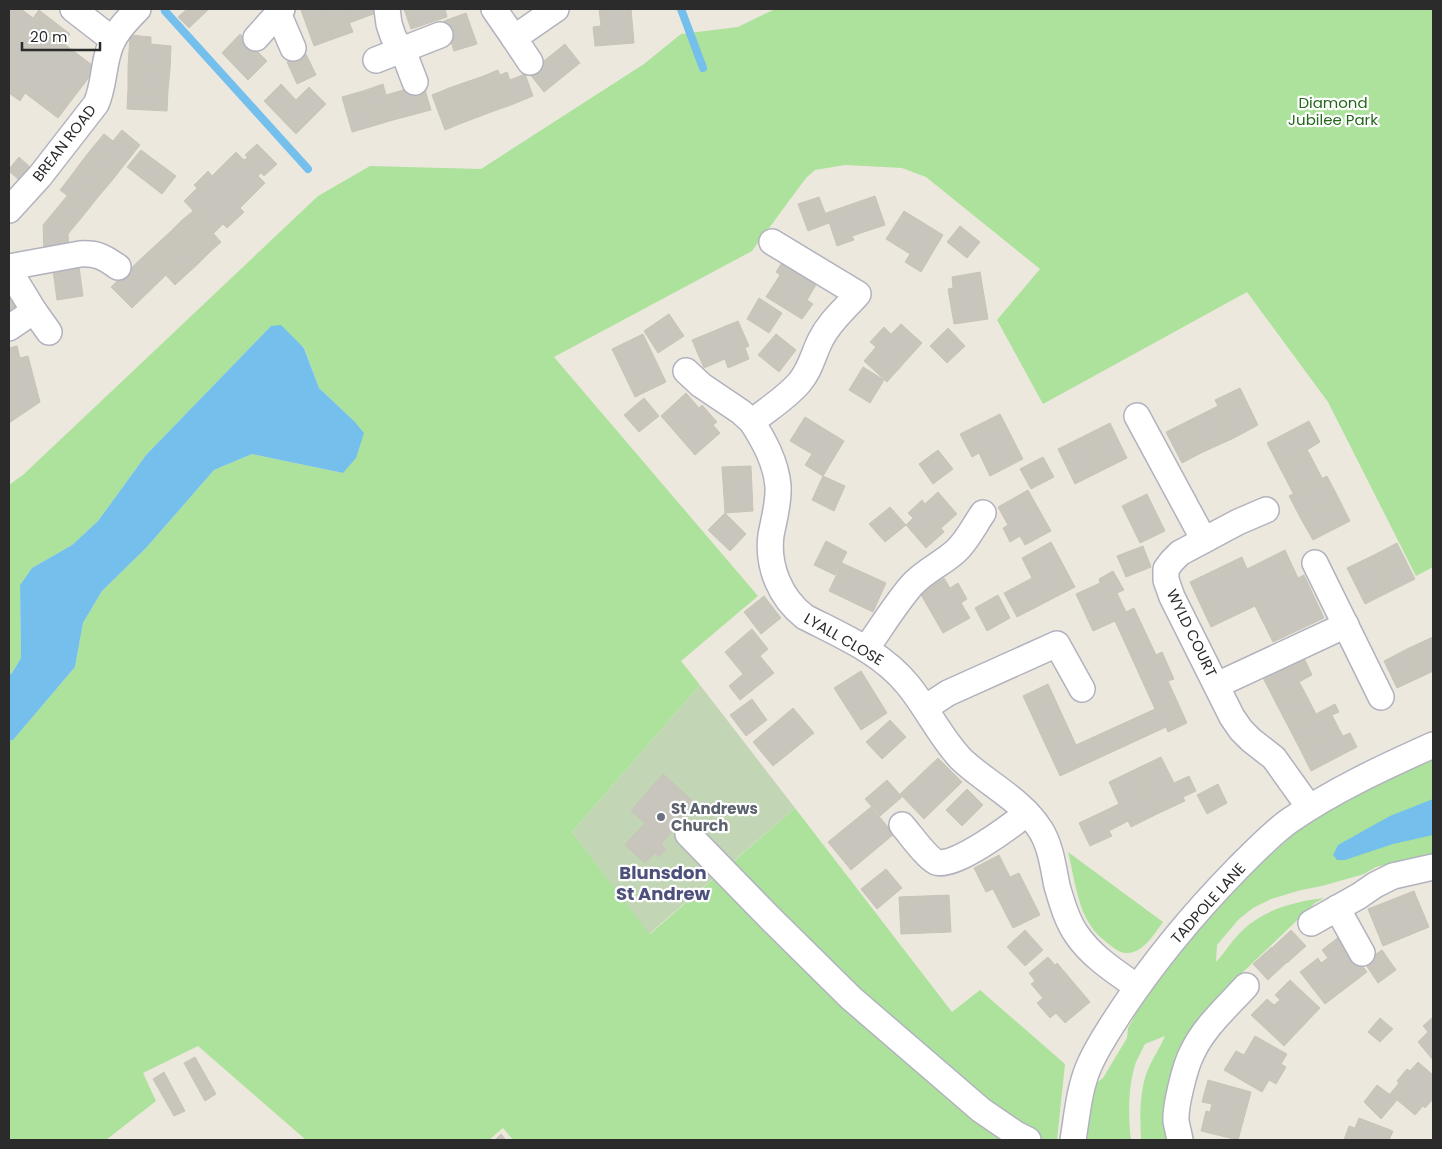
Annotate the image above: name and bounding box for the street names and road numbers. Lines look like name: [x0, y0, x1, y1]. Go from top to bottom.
street label: BREAN ROAD: [27, 100, 101, 186]
street label: WYLD COURT: [1162, 586, 1222, 680]
street label: LYALL CLOSE: [800, 608, 888, 670]
street label: TADPOLE LANE: [1166, 858, 1250, 948]

